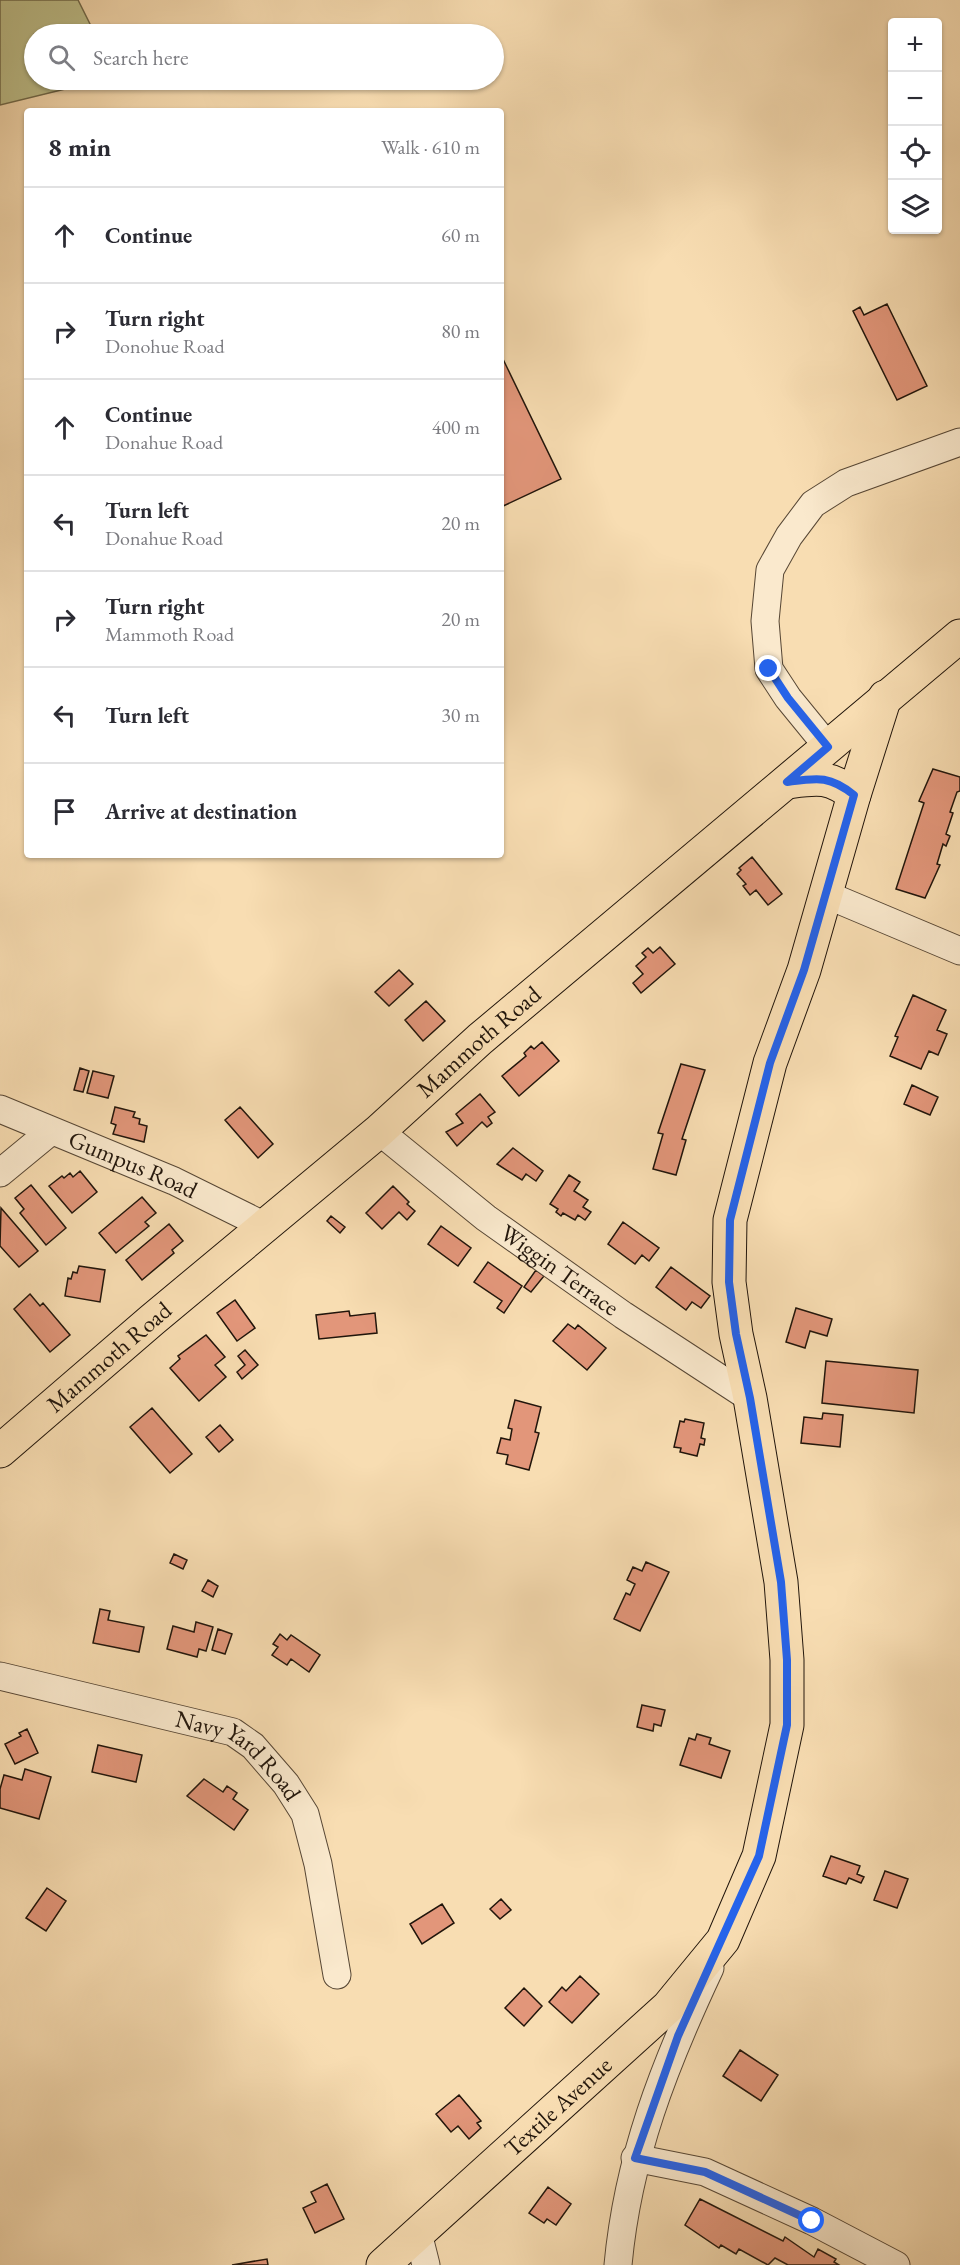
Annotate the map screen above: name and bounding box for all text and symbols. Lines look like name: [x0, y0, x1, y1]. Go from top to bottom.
map controls: [888, 18, 942, 234]
button: +: [888, 18, 942, 72]
search box: [24, 24, 504, 90]
icon: search: [45, 41, 78, 74]
text: Search here: [93, 43, 188, 72]
button: −: [888, 72, 942, 126]
button: locate: [888, 126, 942, 180]
text: 8 min: [48, 130, 111, 164]
text: Walk · 610 m: [381, 134, 480, 160]
button: layers: [888, 180, 942, 234]
icon: ahead: [48, 219, 81, 252]
text: Continue: [105, 221, 192, 250]
text: 60 m: [441, 222, 480, 248]
text: Turn right: [105, 304, 204, 333]
icon: right: [48, 315, 81, 348]
text: 80 m: [441, 318, 480, 344]
text: Donohue Road: [105, 333, 225, 359]
text: Continue: [105, 400, 192, 429]
icon: ahead: [48, 411, 81, 444]
text: 400 m: [432, 414, 480, 440]
text: Donahue Road: [105, 429, 223, 455]
text: Turn left: [105, 496, 189, 525]
icon: left: [48, 507, 81, 540]
text: 20 m: [441, 510, 480, 536]
text: Donahue Road: [105, 525, 223, 551]
text: Turn right: [105, 592, 204, 621]
icon: right: [48, 603, 81, 636]
text: 20 m: [441, 606, 480, 632]
text: Mammoth Road: [105, 621, 234, 647]
route end: [755, 655, 781, 681]
icon: left: [48, 699, 81, 732]
text: Turn left: [105, 701, 189, 730]
text: 30 m: [441, 702, 480, 728]
icon: arrive: [48, 795, 81, 828]
text: Arrive at destination: [105, 797, 297, 826]
street label: Mammoth Road: [410, 978, 548, 1104]
street label: Gumpus Road: [64, 1123, 203, 1206]
street label: Wiggin Terrace: [494, 1217, 625, 1322]
street label: Mammoth Road: [40, 1294, 178, 1419]
street label: Navy Yard Road: [172, 1703, 309, 1807]
street label: Textile Avenue: [497, 2049, 618, 2163]
route start: [798, 2207, 824, 2233]

